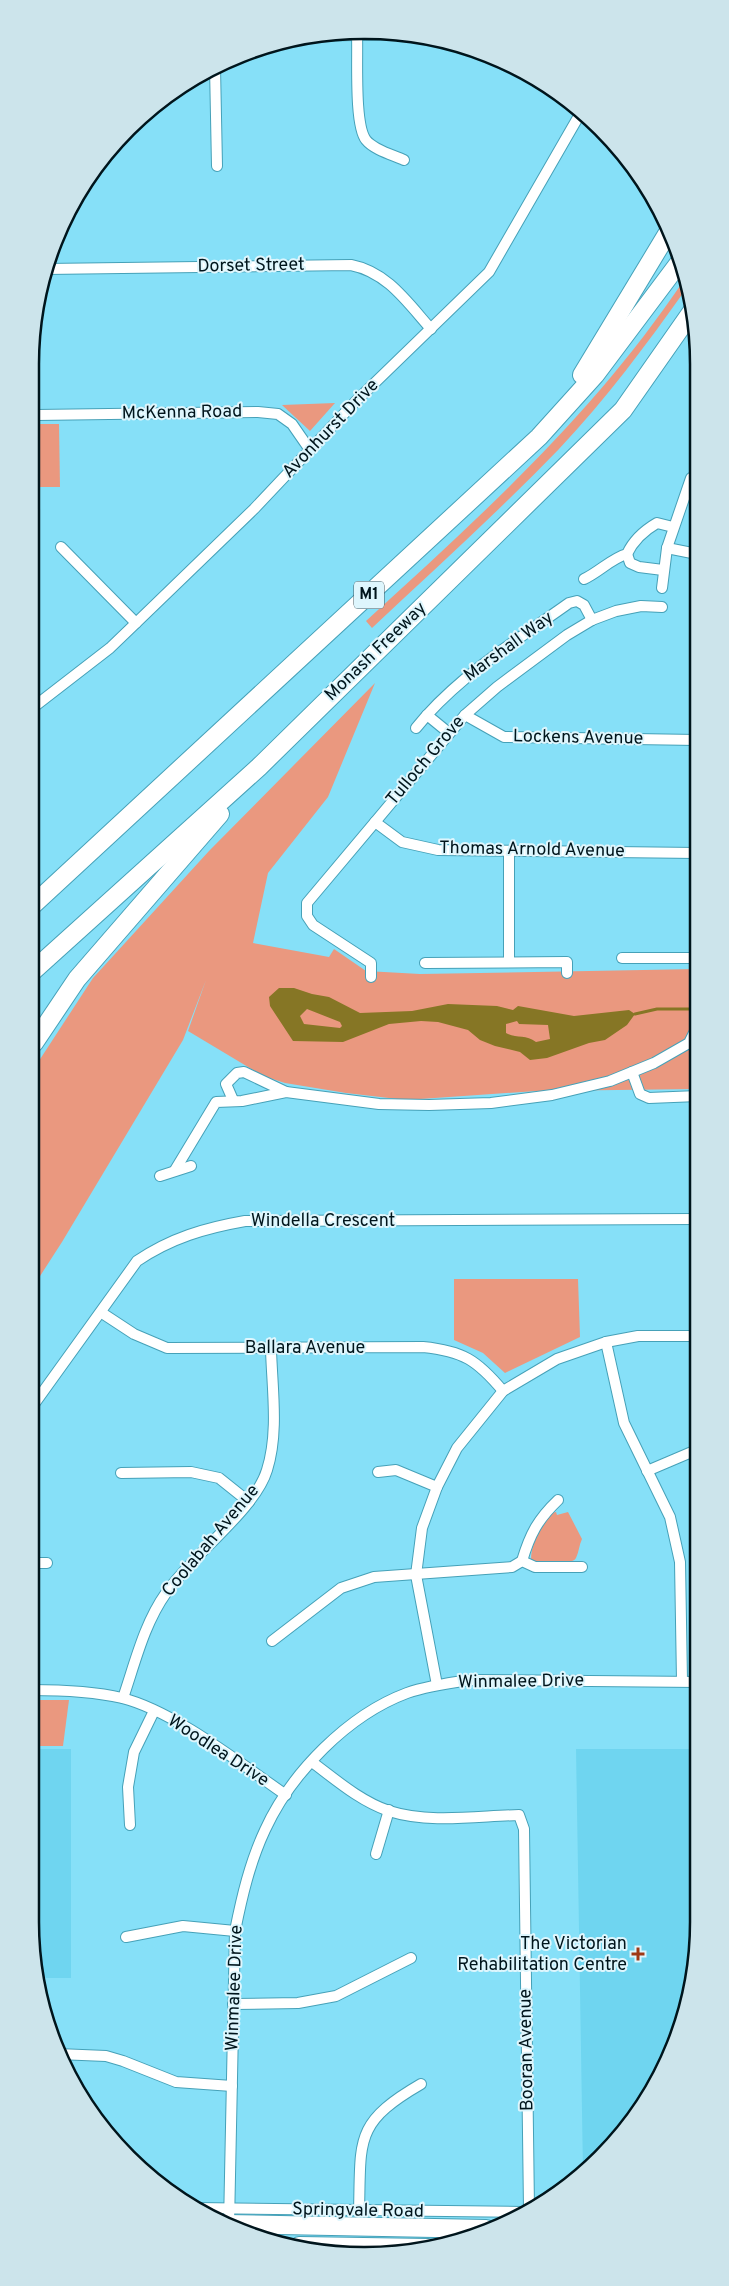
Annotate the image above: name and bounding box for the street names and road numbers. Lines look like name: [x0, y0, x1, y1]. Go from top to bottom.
street label: Dorset Street: [197, 254, 305, 278]
street label: Avonhurst Drive: [278, 374, 384, 484]
street label: McKenna Road: [121, 400, 243, 426]
road number: M1: [354, 582, 384, 608]
street label: Monash Freeway: [320, 597, 432, 707]
street label: Marshall Way: [460, 607, 558, 687]
street label: Tulloch Grove: [382, 711, 470, 811]
street label: Lockens Avenue: [513, 725, 643, 751]
street label: Thomas Arnold Avenue: [439, 837, 625, 863]
street label: Windella Crescent: [251, 1210, 395, 1233]
street label: Ballara Avenue: [245, 1337, 365, 1360]
street label: Coolabah Avenue: [157, 1480, 265, 1602]
street label: Winmalee Drive: [458, 1669, 584, 1695]
street label: Woodlea Drive: [163, 1710, 273, 1792]
street label: Winmalee Drive: [221, 1925, 249, 2051]
street label: Booran Avenue: [514, 1989, 540, 2111]
street label: Springvale Road: [292, 2198, 424, 2224]

